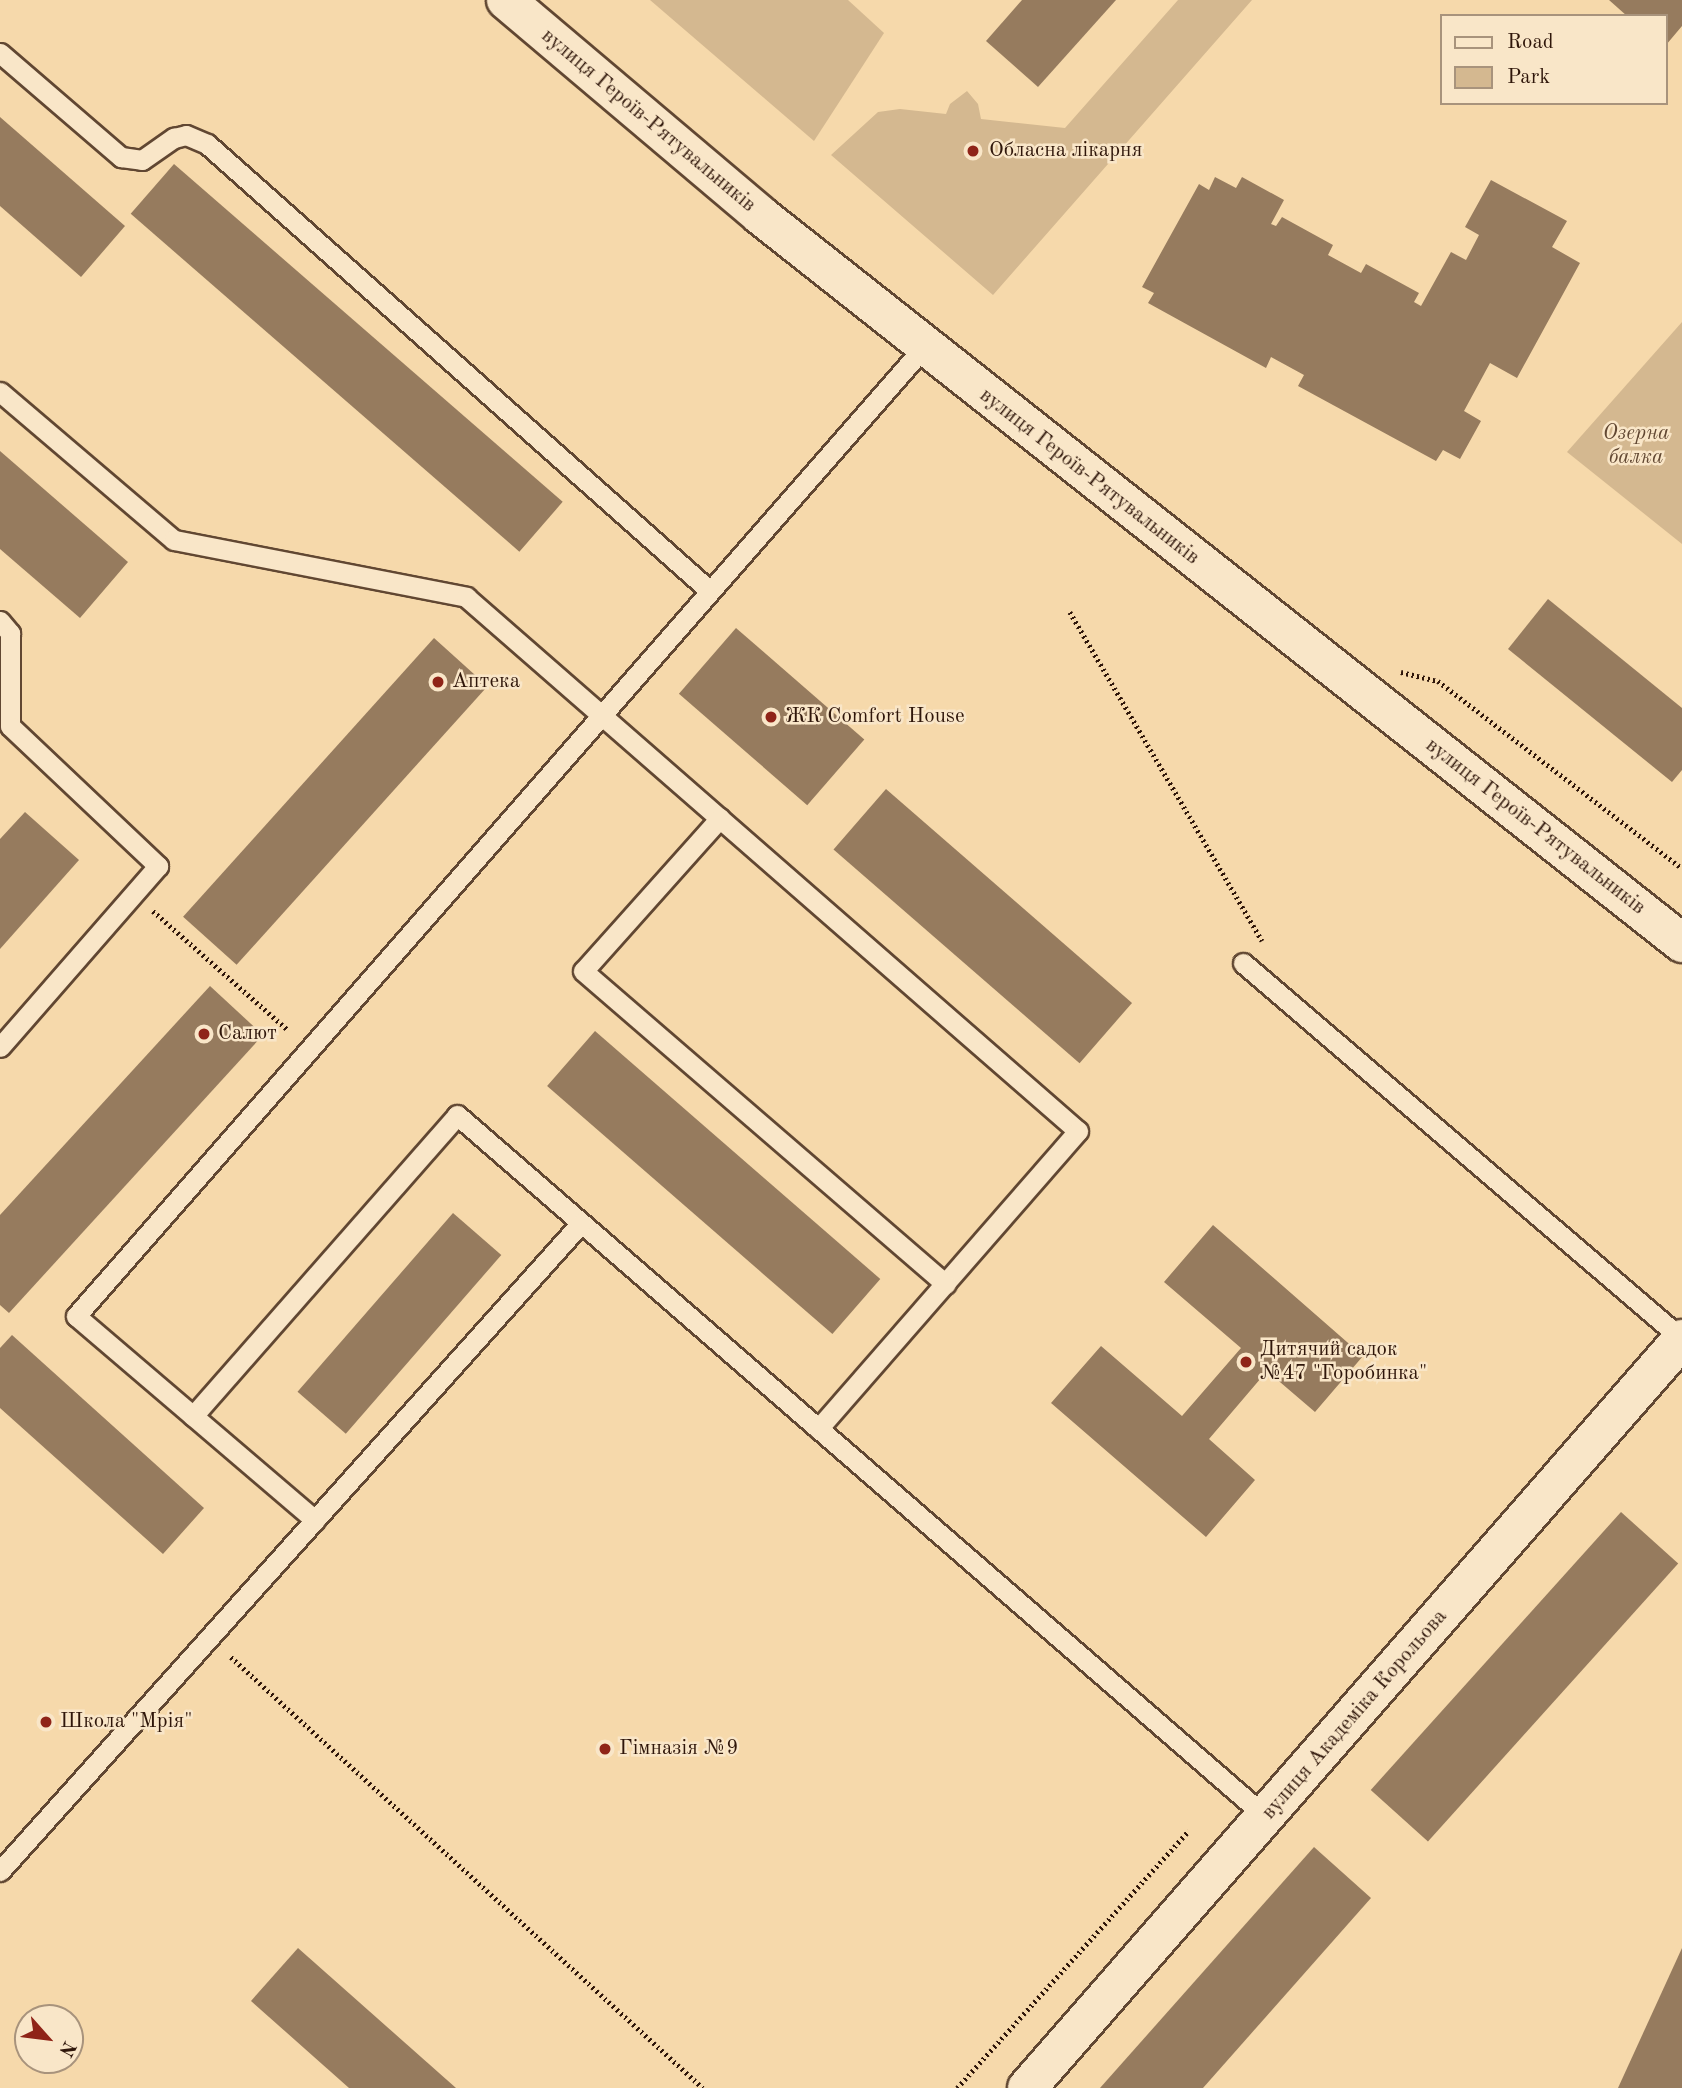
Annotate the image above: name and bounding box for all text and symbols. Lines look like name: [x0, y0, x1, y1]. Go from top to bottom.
legend: [1440, 14, 1668, 105]
street label: вулиця Героїв-Рятувальників: [536, 24, 760, 218]
text: Road: [1507, 32, 1554, 53]
text: Park: [1507, 67, 1550, 88]
place label: Обласна лікарня: [989, 138, 1142, 164]
marker: Обласна лікарня: [963, 141, 983, 161]
street label: вулиця Героїв-Рятувальників: [974, 383, 1204, 571]
park label: Озерна балка: [1603, 421, 1669, 471]
place label: Аптека: [452, 669, 520, 695]
marker: Аптека: [430, 674, 446, 690]
place label: ЖК Comfort House: [785, 704, 965, 730]
marker: ЖК Comfort House: [763, 709, 779, 725]
street label: вулиця Героїв-Рятувальників: [1420, 733, 1650, 921]
place label: Салют: [218, 1021, 277, 1047]
marker: Салют: [196, 1026, 212, 1042]
place label: Дитячий садок №47 "Горобинка": [1260, 1337, 1427, 1387]
marker: Дитячий садок №47 "Горобинка": [1238, 1354, 1254, 1370]
street label: вулиця Академіка Корольова: [1257, 1605, 1453, 1825]
place label: Школа "Мрія": [60, 1709, 193, 1735]
marker: Школа "Мрія": [38, 1714, 54, 1730]
place label: Гімназія №9: [619, 1736, 738, 1762]
marker: Гімназія №9: [597, 1741, 613, 1757]
north arrow: [14, 2004, 84, 2074]
text: N: [54, 2037, 78, 2059]

